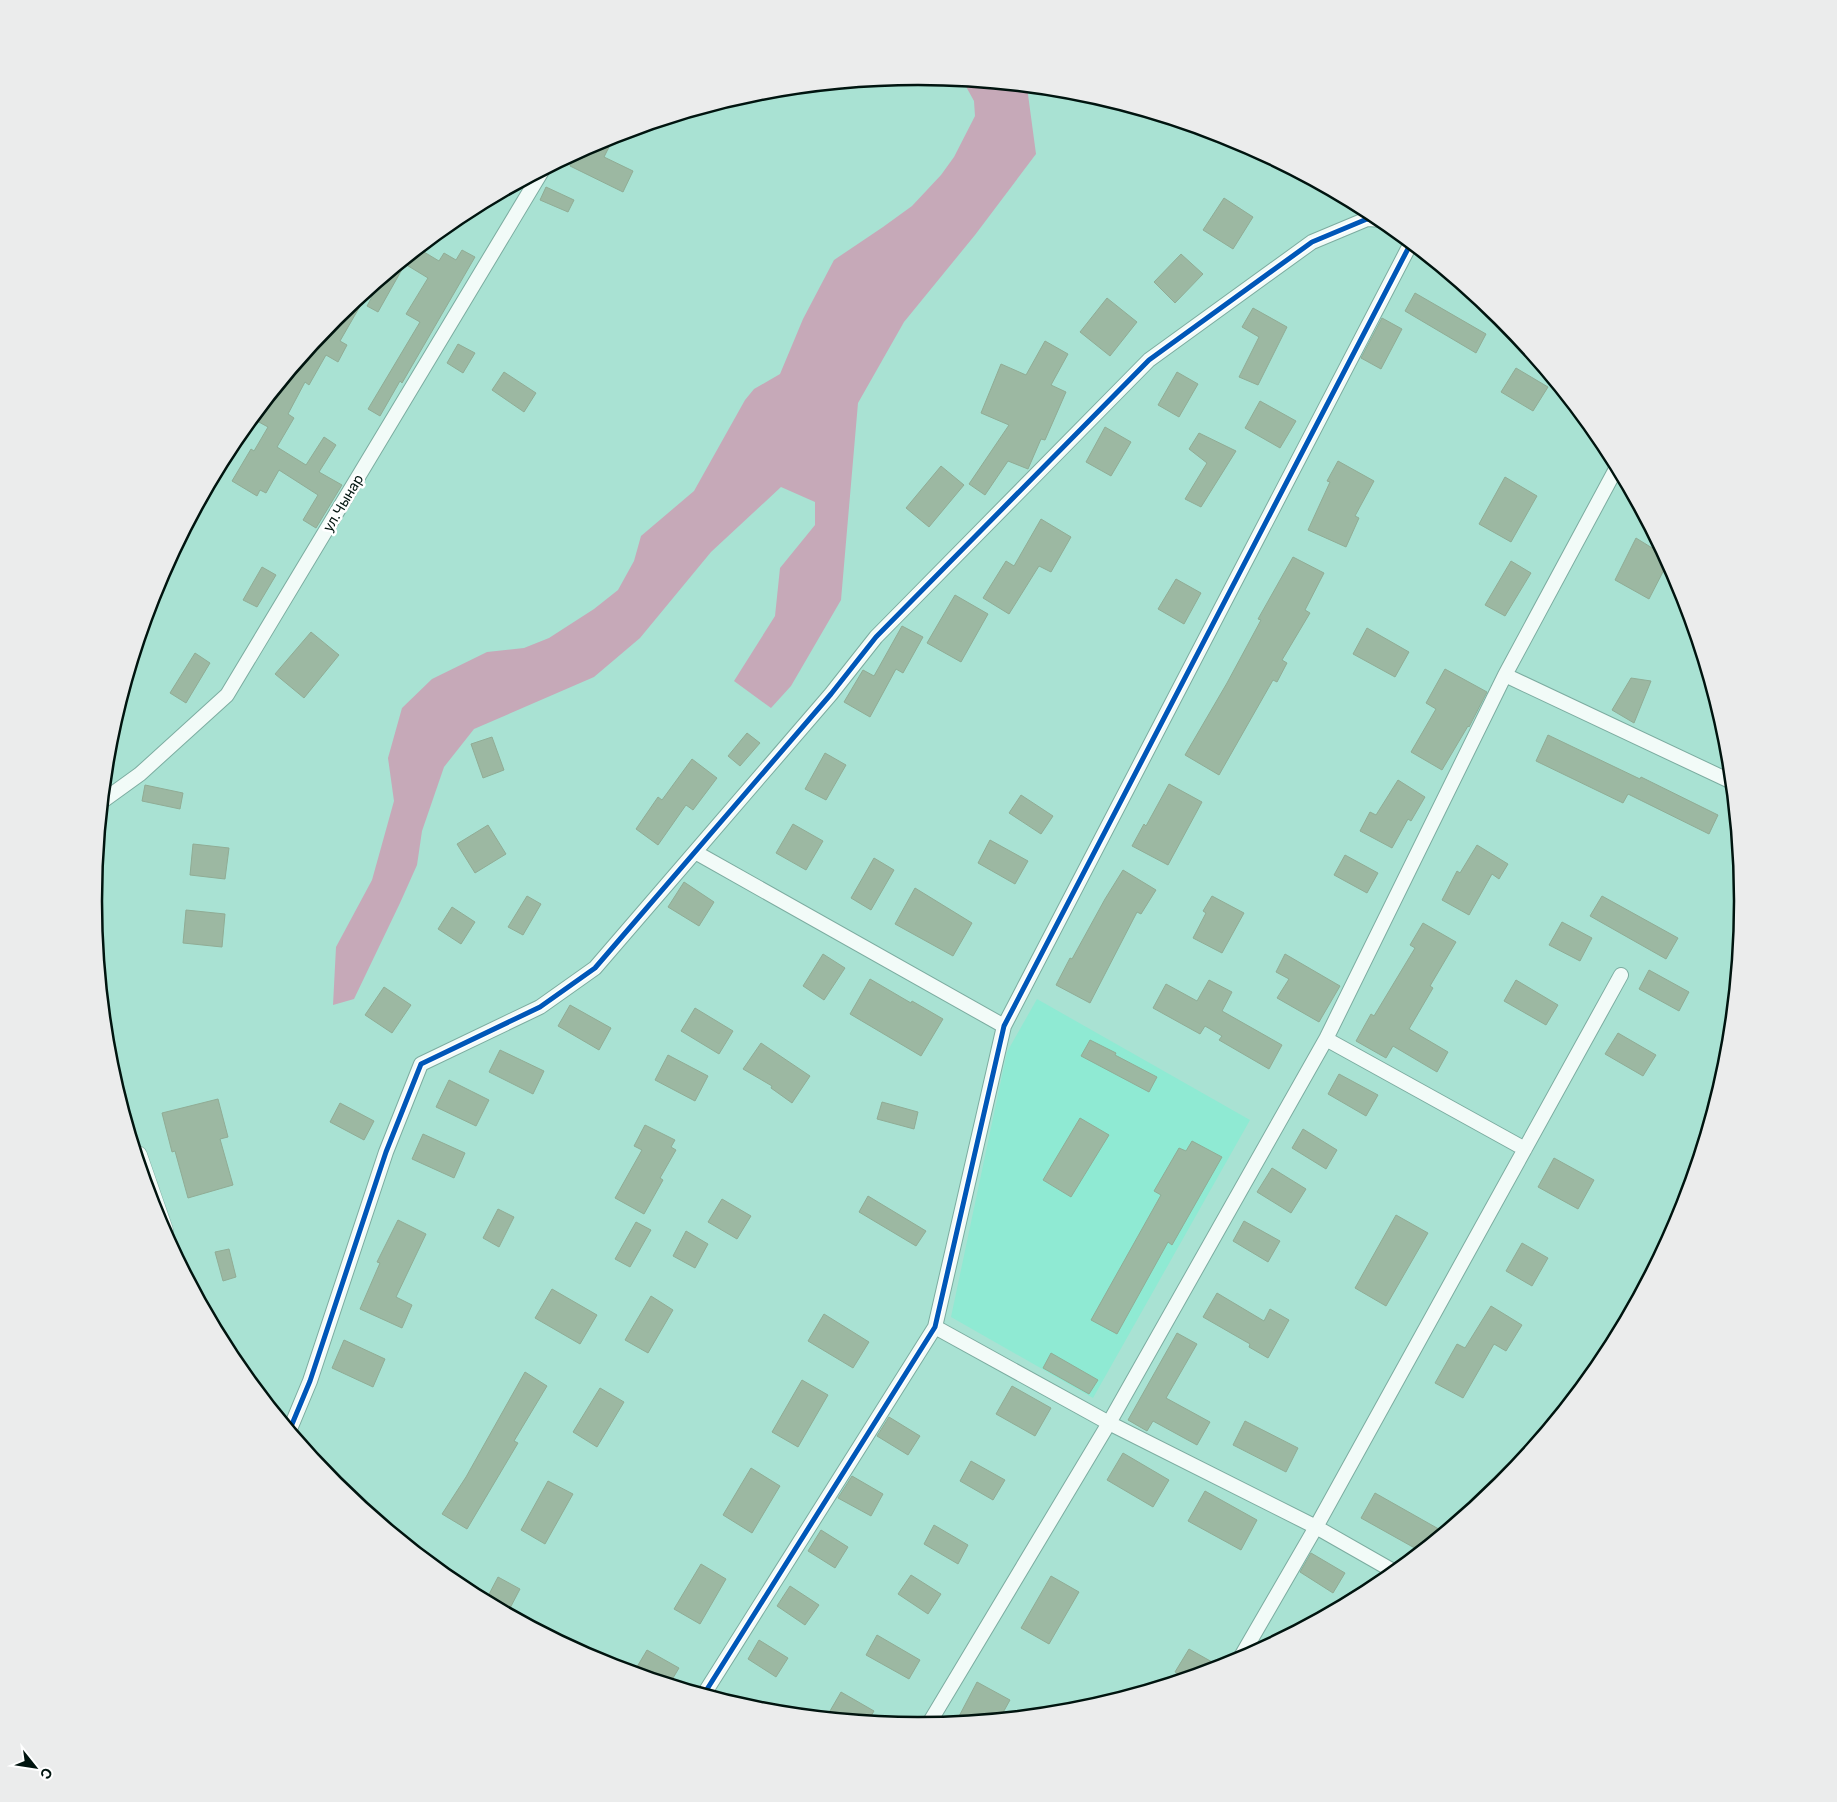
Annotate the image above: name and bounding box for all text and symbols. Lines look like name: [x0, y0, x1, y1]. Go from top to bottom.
street label: ул.Чынар: [319, 471, 366, 535]
north arrow: [10, 1742, 60, 1792]
text: С: [37, 1765, 57, 1782]

